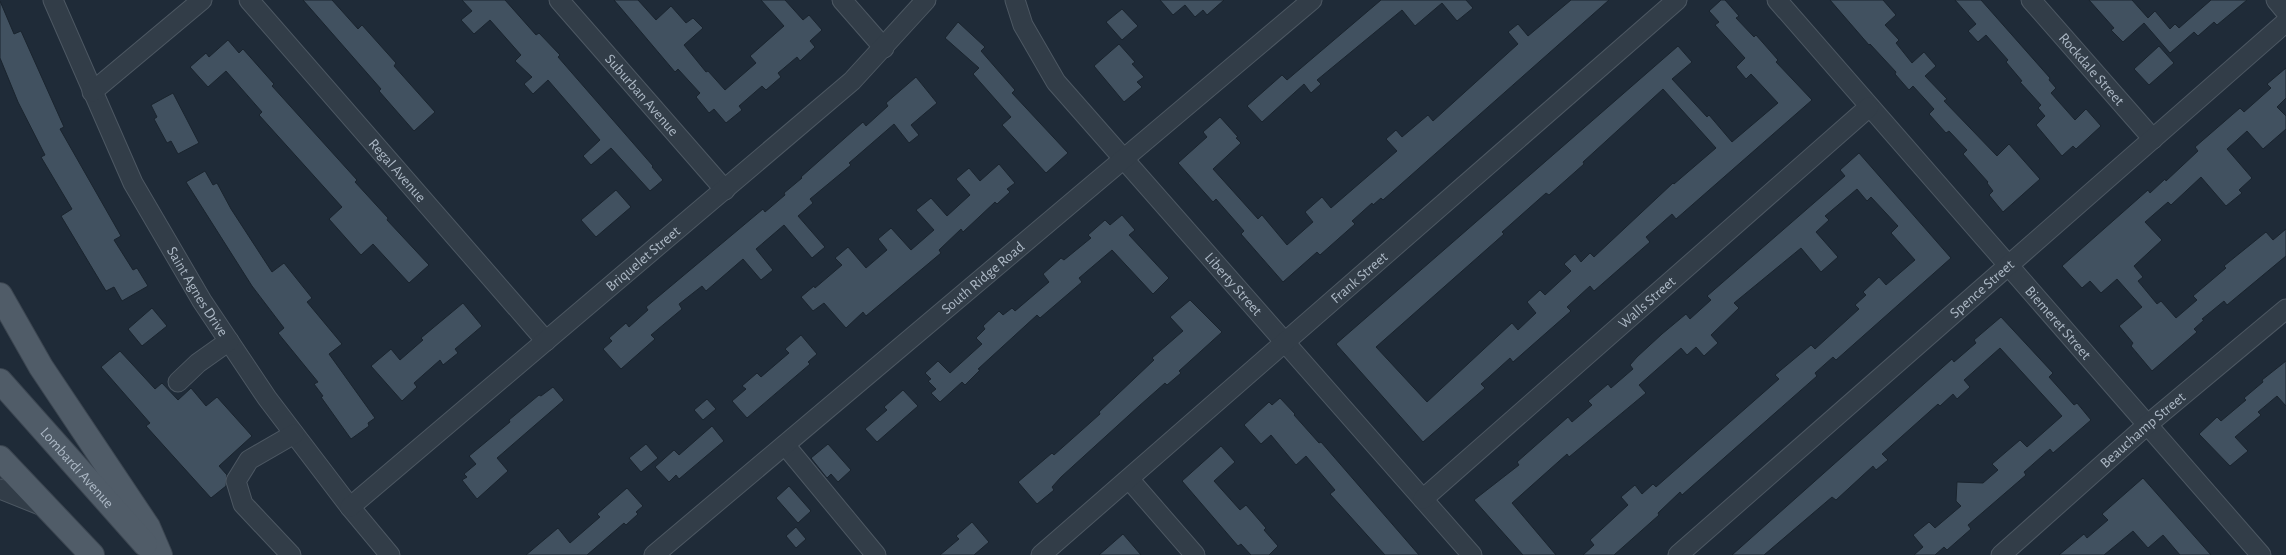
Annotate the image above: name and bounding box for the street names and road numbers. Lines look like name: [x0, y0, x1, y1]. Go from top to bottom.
street label: Rockdale Street: [2056, 30, 2127, 109]
street label: Suburban Avenue: [602, 51, 681, 139]
street label: Regal Avenue: [366, 136, 429, 205]
street label: Briquelet Street: [603, 223, 683, 294]
street label: South Ridge Road: [939, 239, 1027, 317]
street label: Saint Agnes Drive: [164, 244, 231, 339]
street label: Frank Street: [1328, 249, 1391, 307]
street label: Liberty Street: [1202, 250, 1265, 319]
street label: Spence Street: [1947, 257, 2017, 321]
street label: Walls Street: [1616, 274, 1679, 332]
street label: Biemeret Street: [2022, 283, 2094, 363]
street label: Beauchamp Street: [2097, 389, 2188, 471]
street label: Lombardi Avenue: [37, 425, 116, 511]

